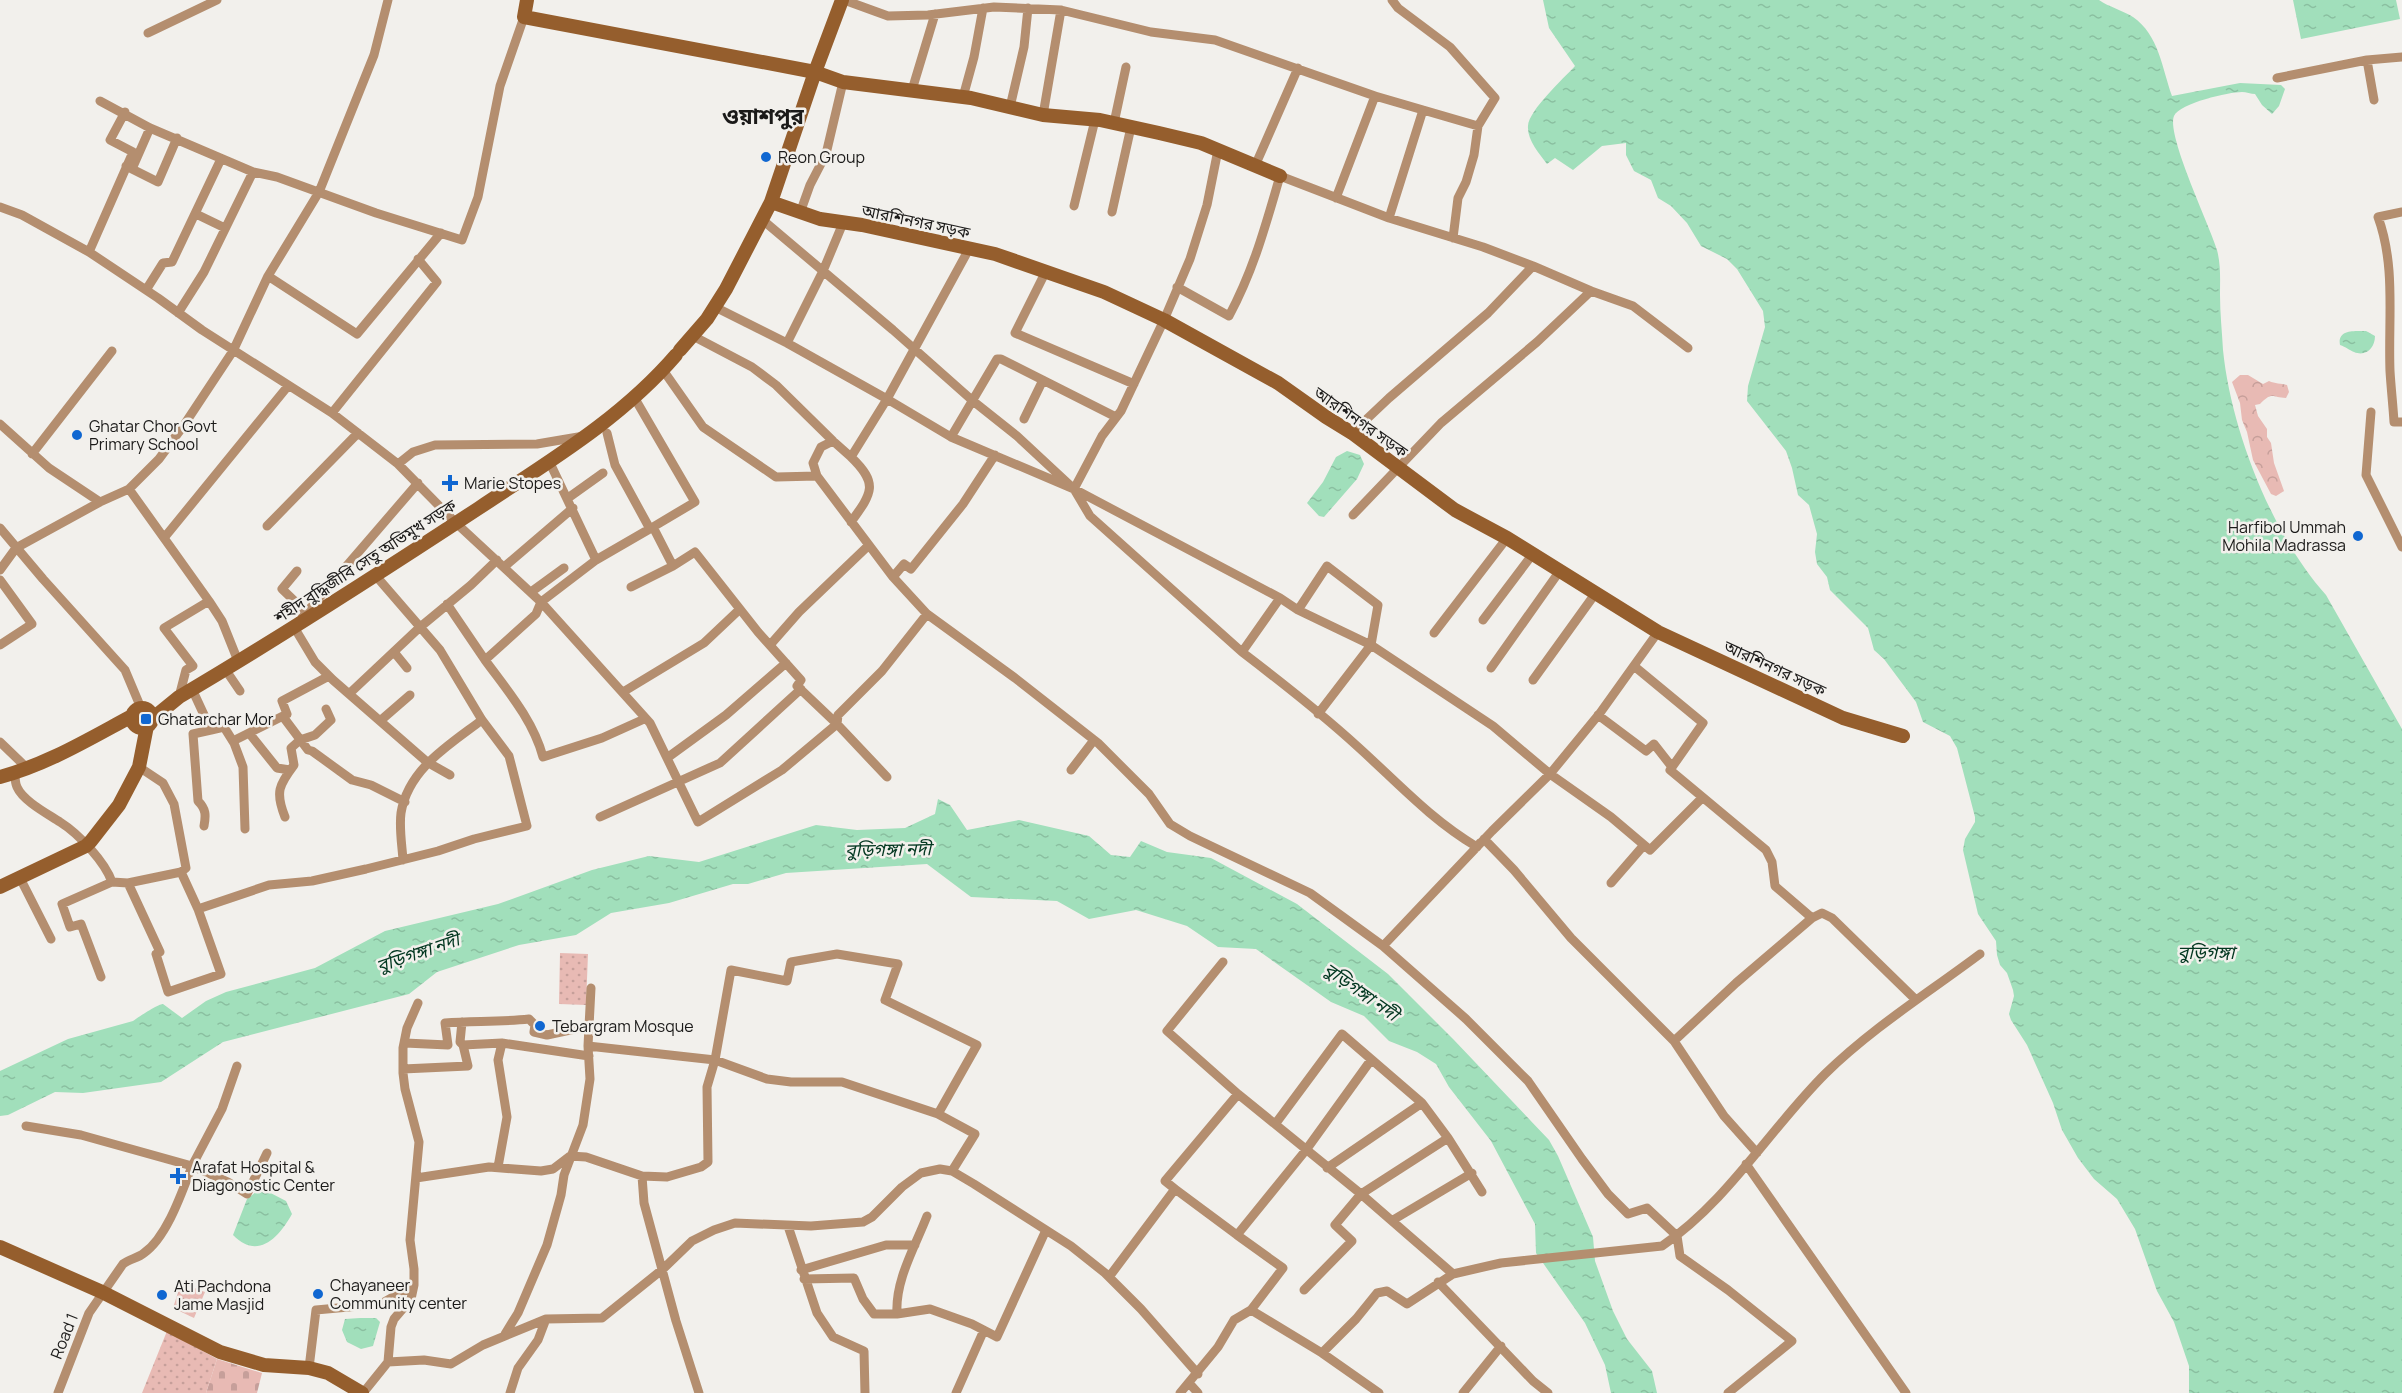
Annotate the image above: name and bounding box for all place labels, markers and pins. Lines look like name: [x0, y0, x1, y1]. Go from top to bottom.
place label: Reon Group: [778, 146, 865, 168]
marker: Reon Group: [759, 150, 773, 164]
place label: Ghatar Chor Govt Primary School: [89, 415, 217, 455]
marker: Ghatar Chor Govt Primary School: [70, 428, 84, 442]
place label: Marie Stopes: [464, 472, 561, 494]
marker: Marie Stopes: [441, 474, 459, 492]
place label: Harfibol Ummah Mohila Madrassa: [2222, 516, 2346, 556]
marker: Harfibol Ummah Mohila Madrassa: [2351, 529, 2365, 543]
place label: Ghatarchar Mor: [158, 708, 274, 730]
marker: Ghatarchar Mor: [139, 712, 153, 726]
place label: Tebargram Mosque: [552, 1015, 694, 1037]
marker: Tebargram Mosque: [533, 1019, 547, 1033]
place label: Arafat Hospital & Diagonostic Center: [192, 1156, 335, 1196]
marker: Arafat Hospital & Diagonostic Center: [169, 1167, 187, 1185]
place label: Chayaneer Community center: [330, 1274, 467, 1314]
place label: Ati Pachdona Jame Masjid: [174, 1275, 271, 1315]
marker: Chayaneer Community center: [311, 1287, 325, 1301]
marker: Ati Pachdona Jame Masjid: [155, 1288, 169, 1302]

